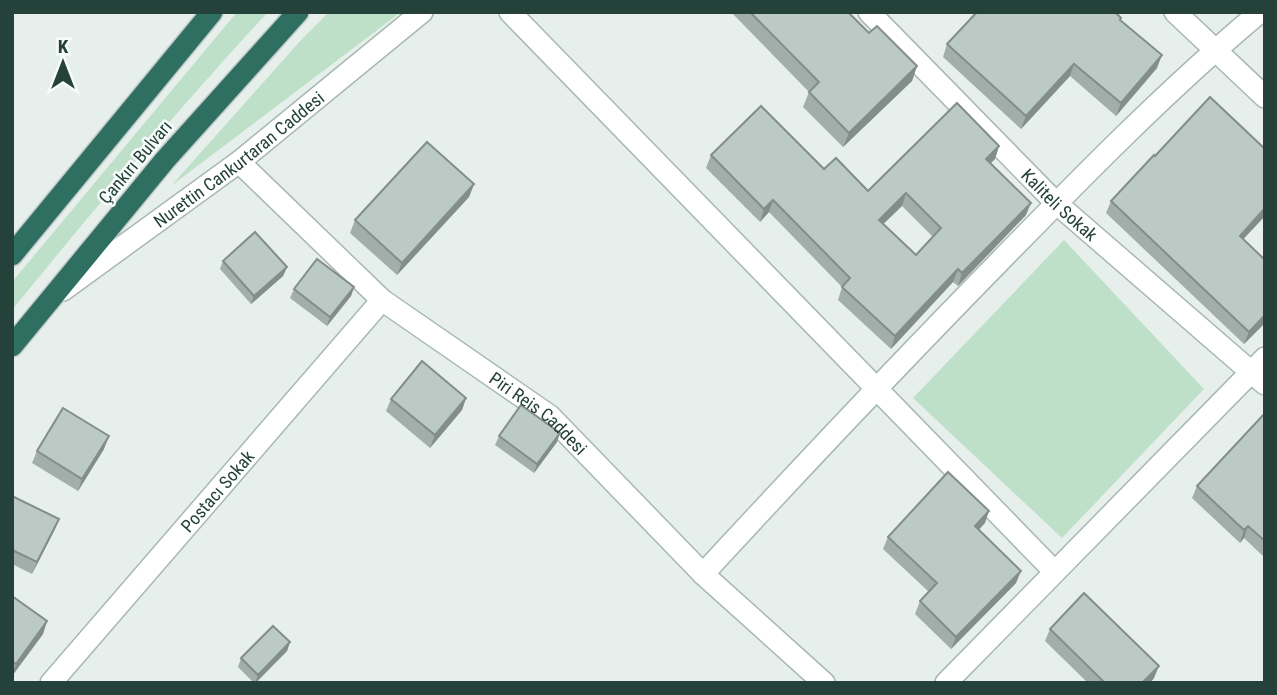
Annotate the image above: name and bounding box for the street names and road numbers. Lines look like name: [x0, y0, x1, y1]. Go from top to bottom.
street label: Nurettin Cankurtaran Caddesi: [149, 87, 328, 231]
street label: Çankırı Bulvarı: [94, 116, 176, 208]
street label: Kaliteli Sokak: [1017, 164, 1102, 245]
street label: Piri Reis Caddesi: [486, 367, 592, 459]
street label: Postacı Sokak: [176, 446, 258, 536]

